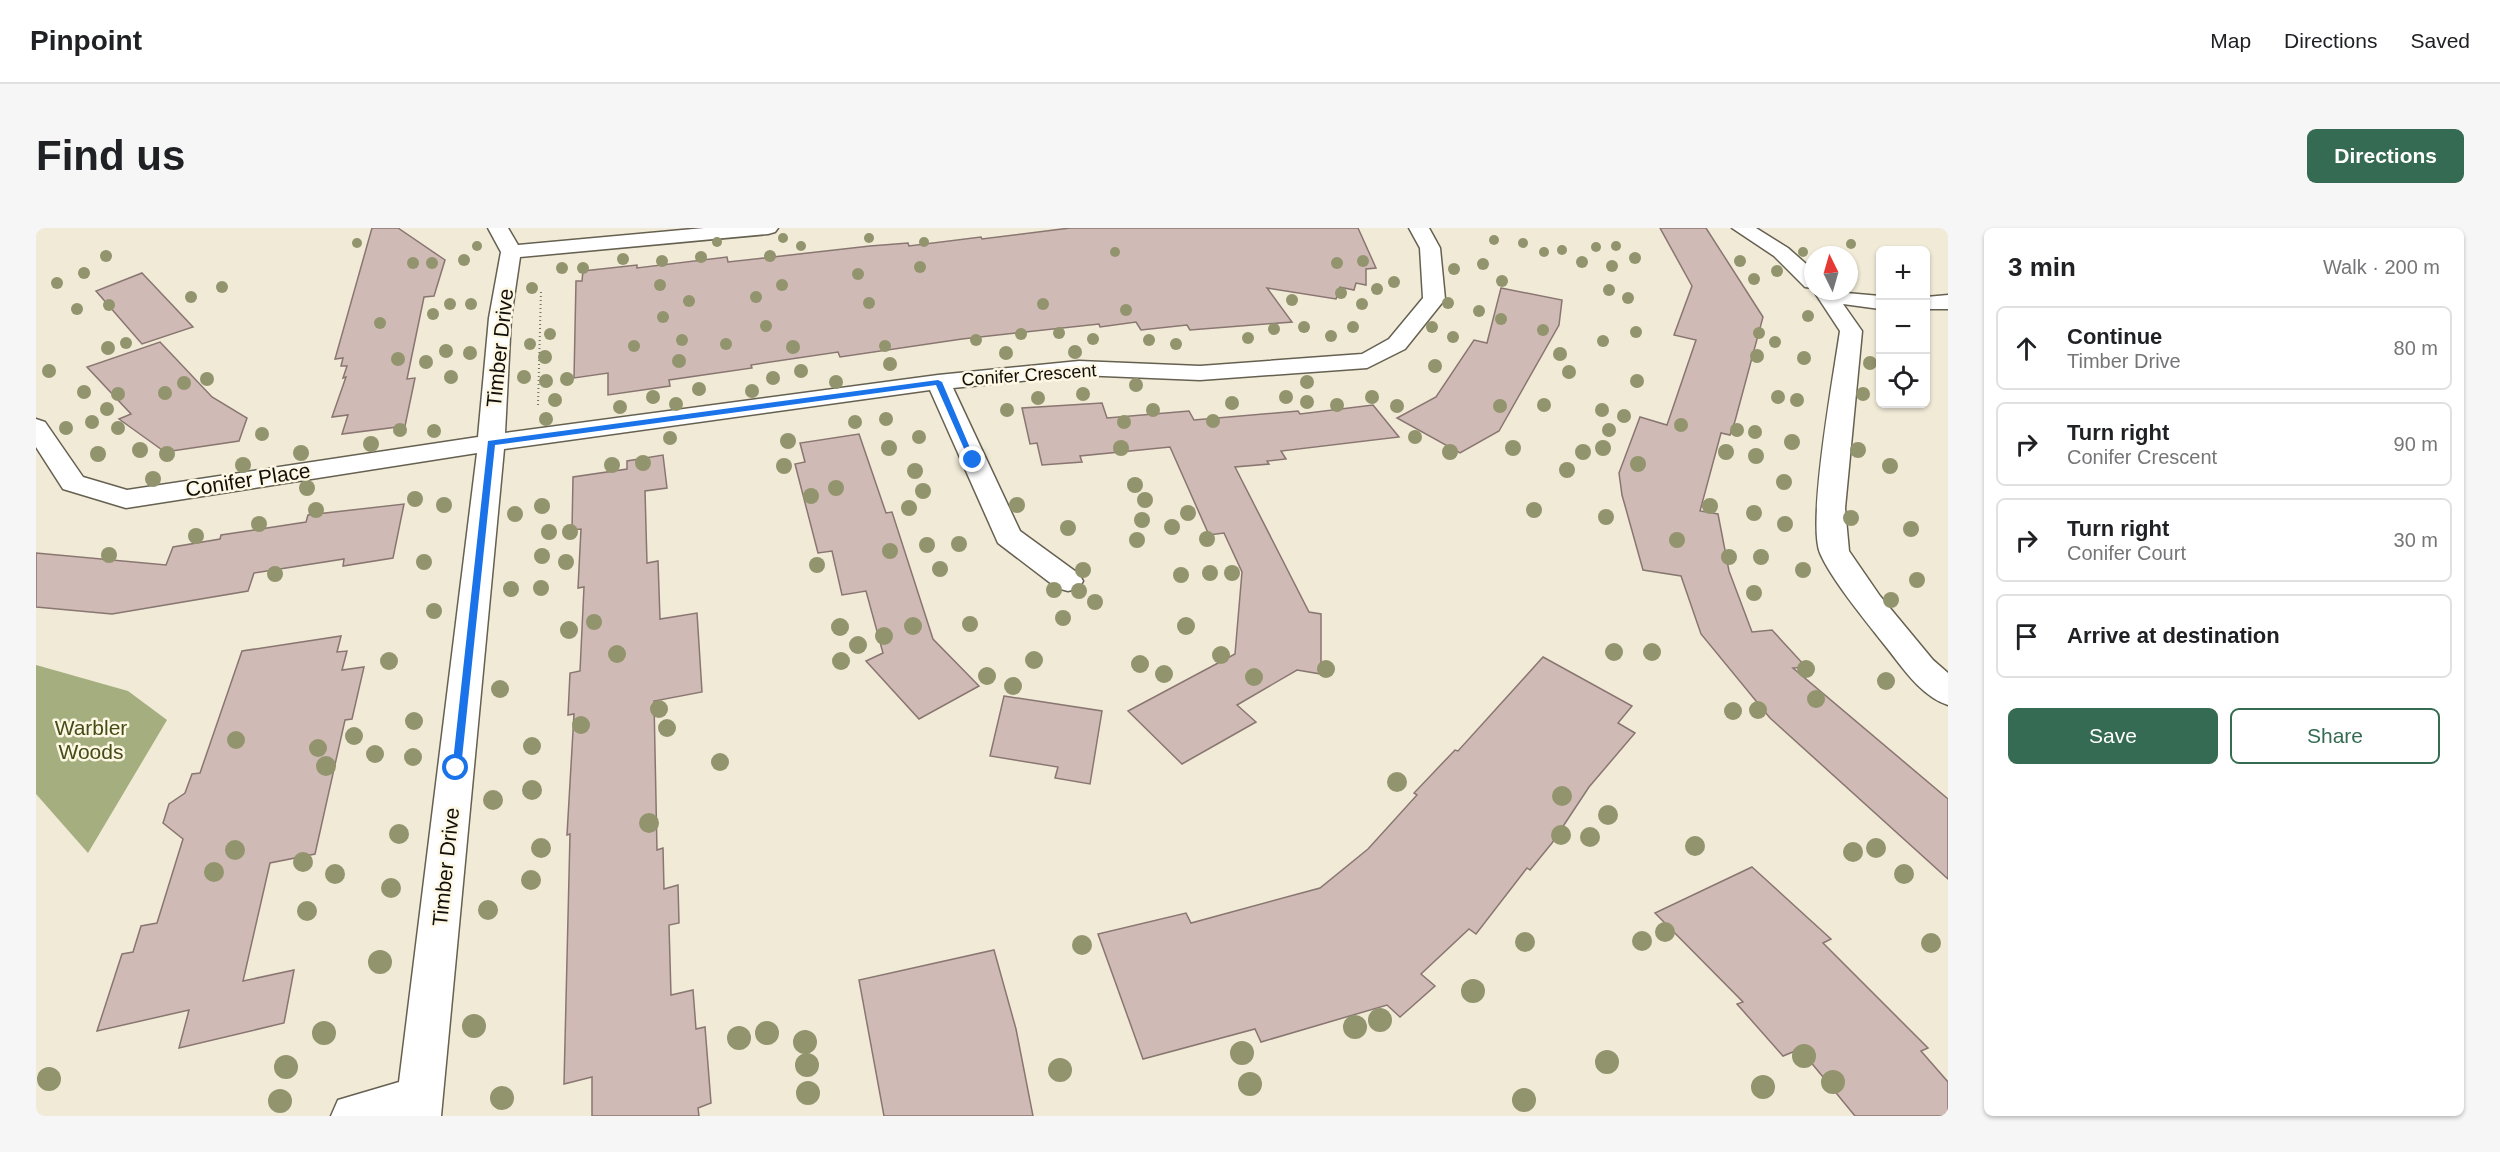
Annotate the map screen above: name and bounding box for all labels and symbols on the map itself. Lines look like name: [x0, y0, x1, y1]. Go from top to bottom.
north arrow: [1804, 246, 1858, 300]
street label: Timber Drive: [482, 287, 517, 409]
street label: Conifer Crescent: [961, 360, 1097, 390]
route end: [959, 446, 985, 472]
street label: Conifer Place: [184, 458, 312, 501]
park label: Warbler Woods: [55, 716, 127, 763]
route start: [442, 754, 468, 780]
street label: Timber Drive: [428, 806, 463, 928]

